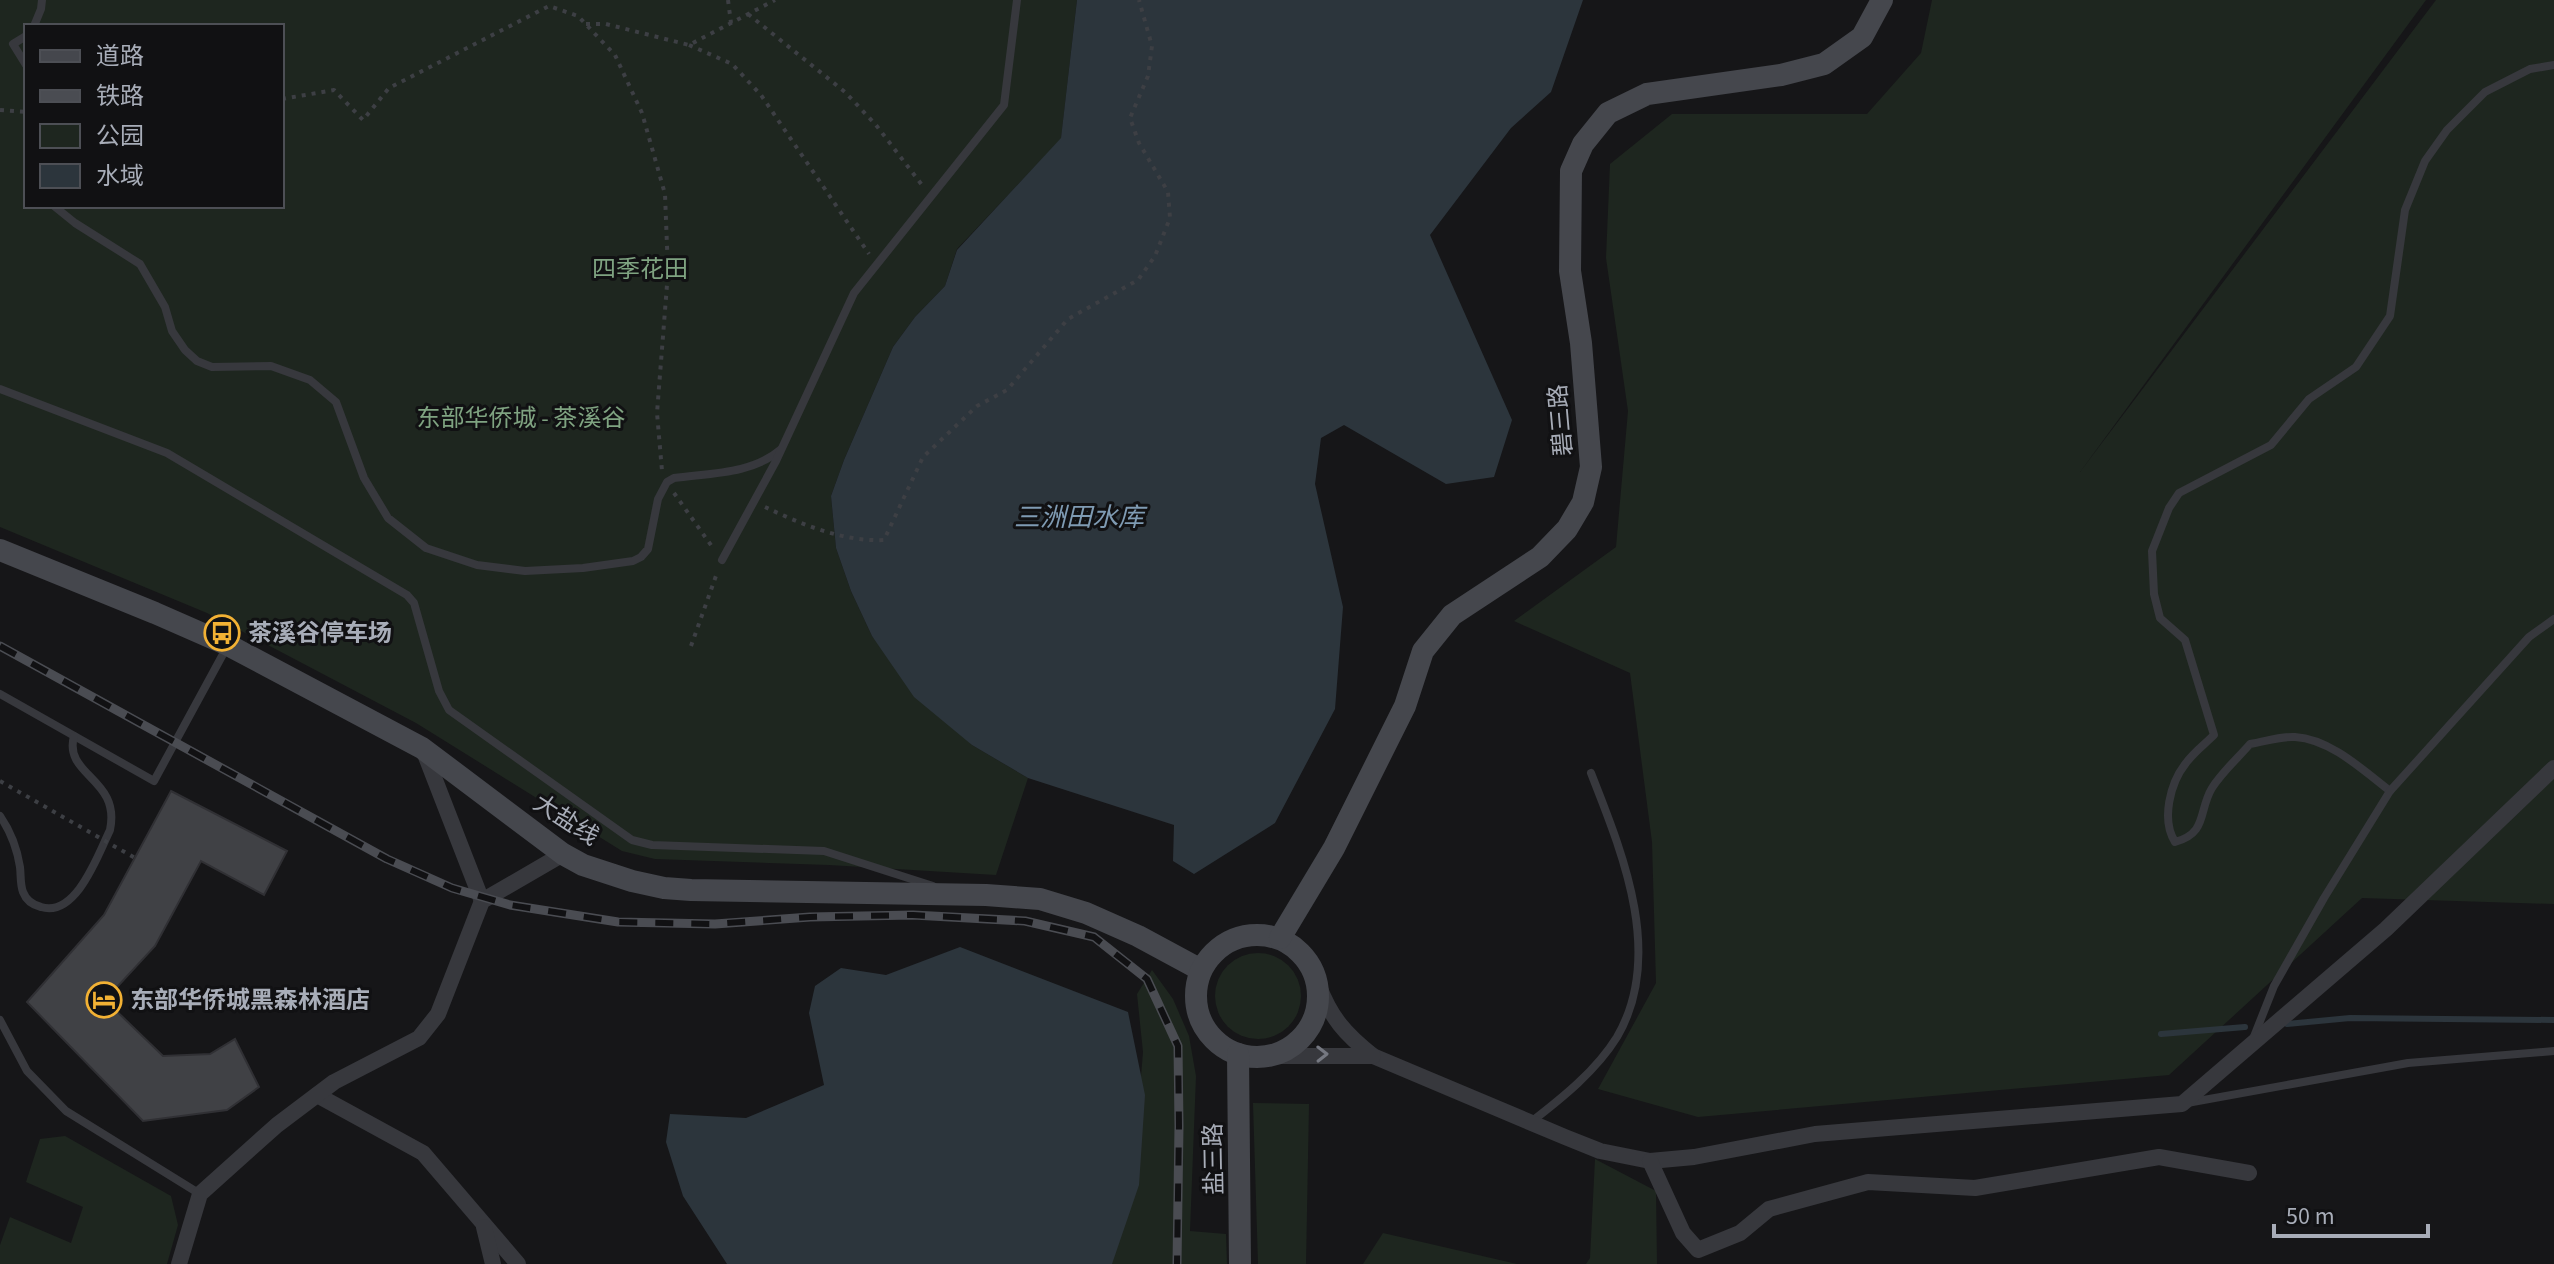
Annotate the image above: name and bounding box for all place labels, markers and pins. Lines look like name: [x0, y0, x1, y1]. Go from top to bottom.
bus stop icon: 茶溪谷停车场: [203, 614, 241, 652]
place label: 茶溪谷停车场: [248, 616, 392, 651]
hotel icon: 东部华侨城黑森林酒店: [85, 981, 123, 1019]
place label: 东部华侨城黑森林酒店: [130, 983, 370, 1018]

